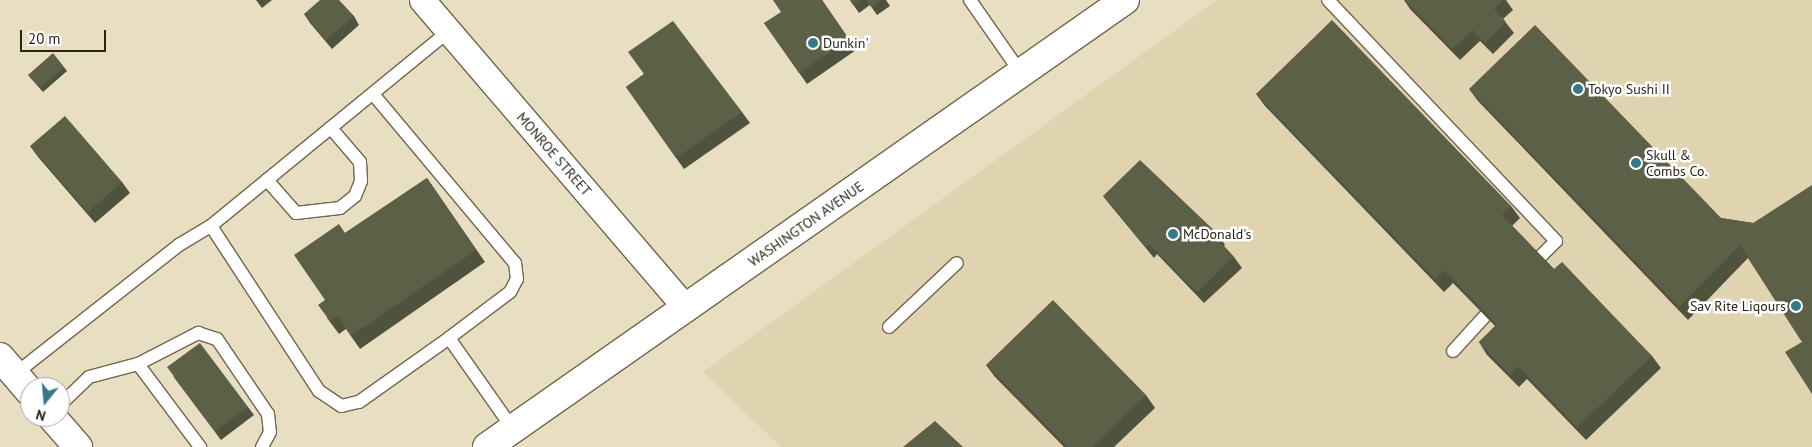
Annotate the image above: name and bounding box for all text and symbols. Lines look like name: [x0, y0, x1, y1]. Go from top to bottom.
scale bar: [22, 20, 109, 52]
text: 20 m: [28, 29, 61, 48]
place label: Dunkin': [823, 35, 869, 51]
marker: Dunkin': [807, 37, 819, 49]
place label: Tokyo Sushi II: [1588, 81, 1670, 97]
marker: Tokyo Sushi II: [1572, 83, 1584, 95]
street label: MONROE STREET: [513, 109, 595, 199]
place label: Skull & Combs Co.: [1646, 147, 1707, 180]
marker: Skull & Combs Co.: [1630, 157, 1642, 169]
street label: WASHINGTON AVENUE: [745, 178, 867, 270]
place label: McDonald's: [1183, 226, 1251, 242]
marker: McDonald's: [1167, 228, 1179, 240]
place label: Sav Rite Liqours: [1689, 298, 1786, 314]
marker: Sav Rite Liqours: [1790, 300, 1802, 312]
north arrow: [20, 377, 70, 427]
text: N: [34, 405, 48, 425]

